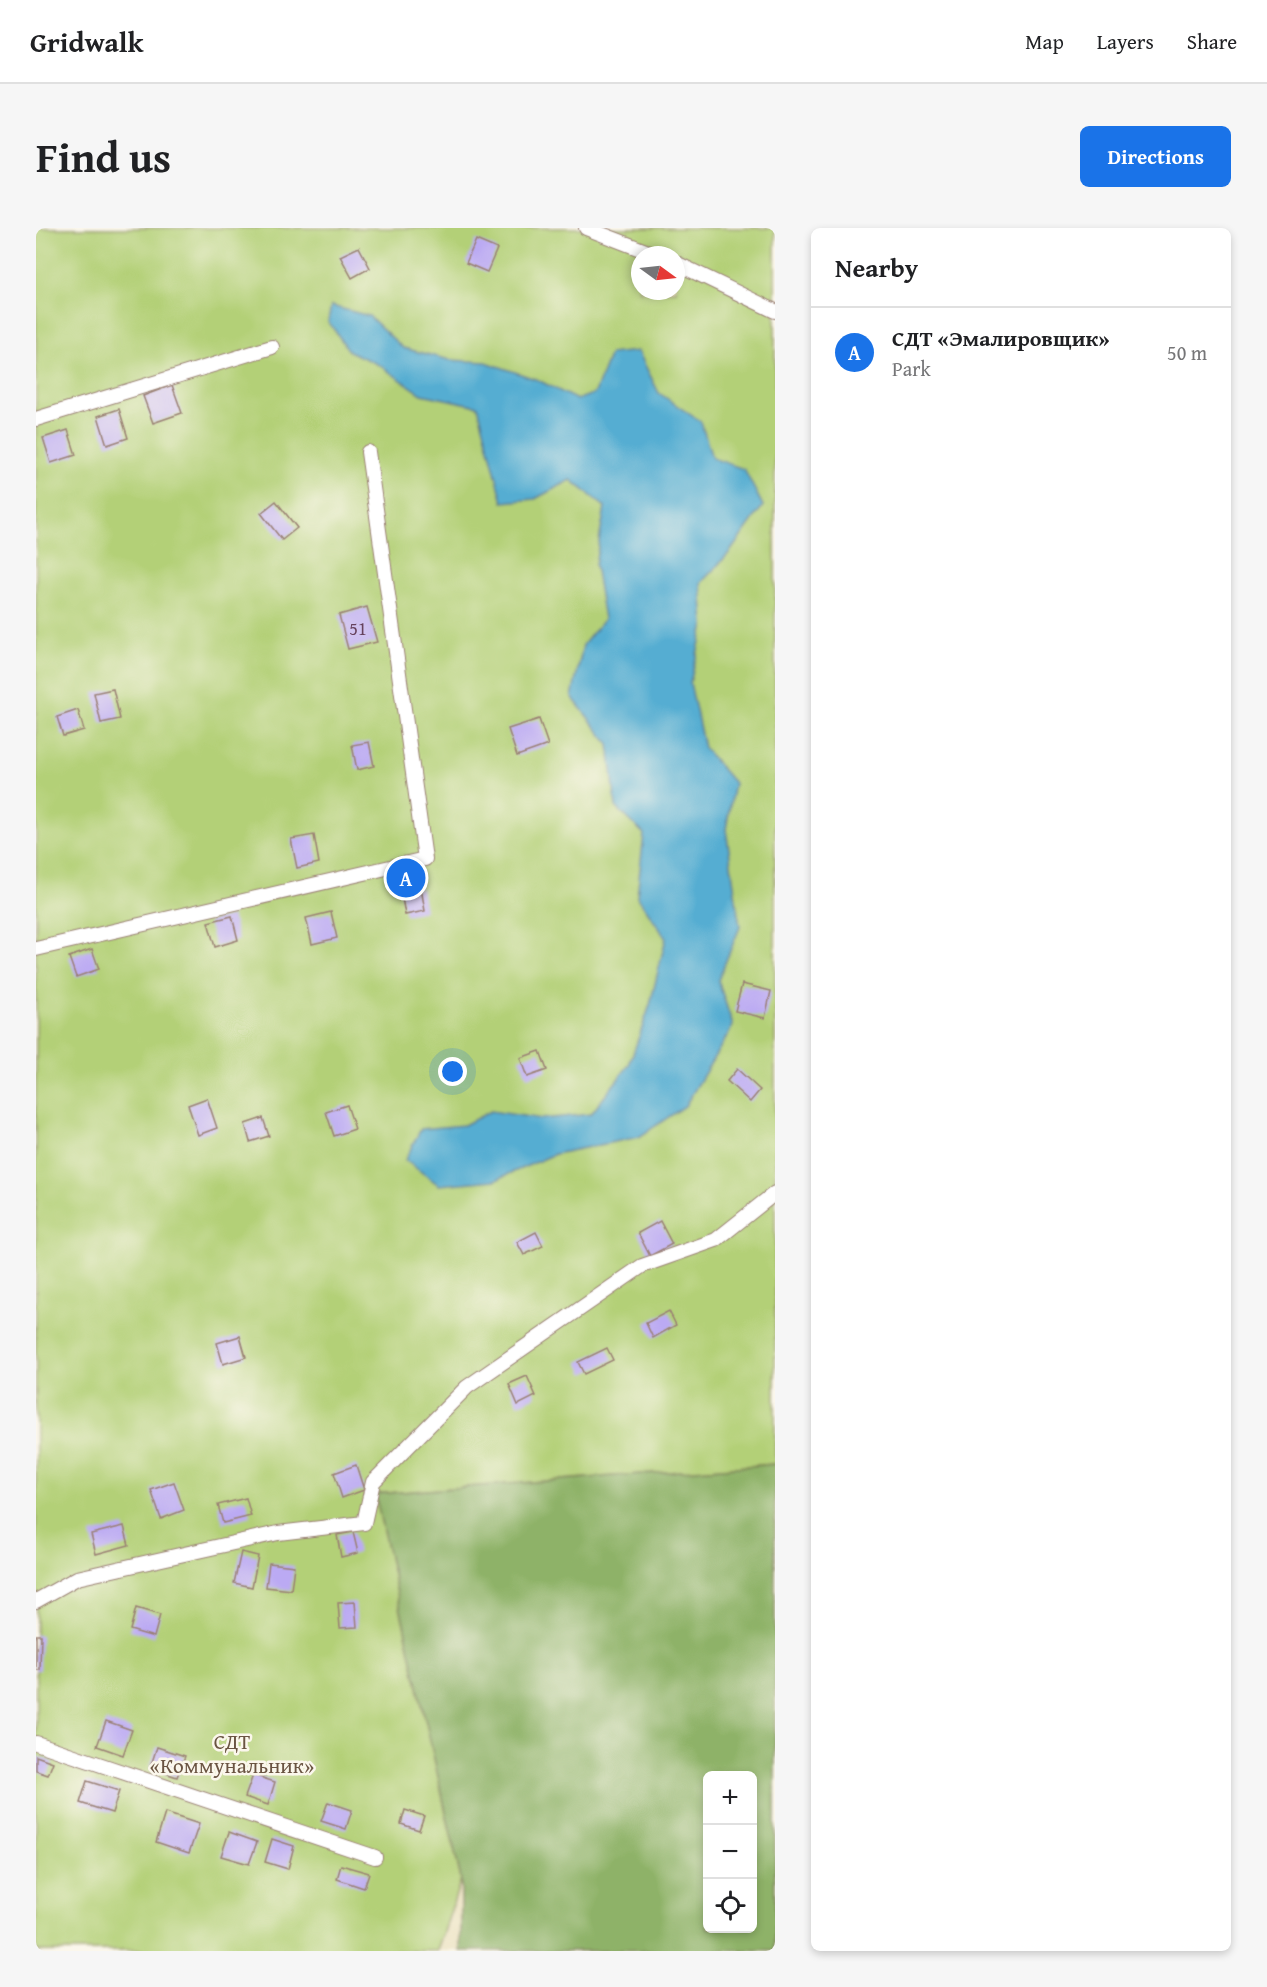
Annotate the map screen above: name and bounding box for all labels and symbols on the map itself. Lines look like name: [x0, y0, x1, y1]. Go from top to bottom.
north arrow: [631, 246, 685, 300]
house number: 51: [349, 615, 367, 642]
pin: A: [386, 856, 425, 900]
your location: [438, 1057, 467, 1086]
park label: СДТ «Коммунальник»: [150, 1726, 314, 1781]

